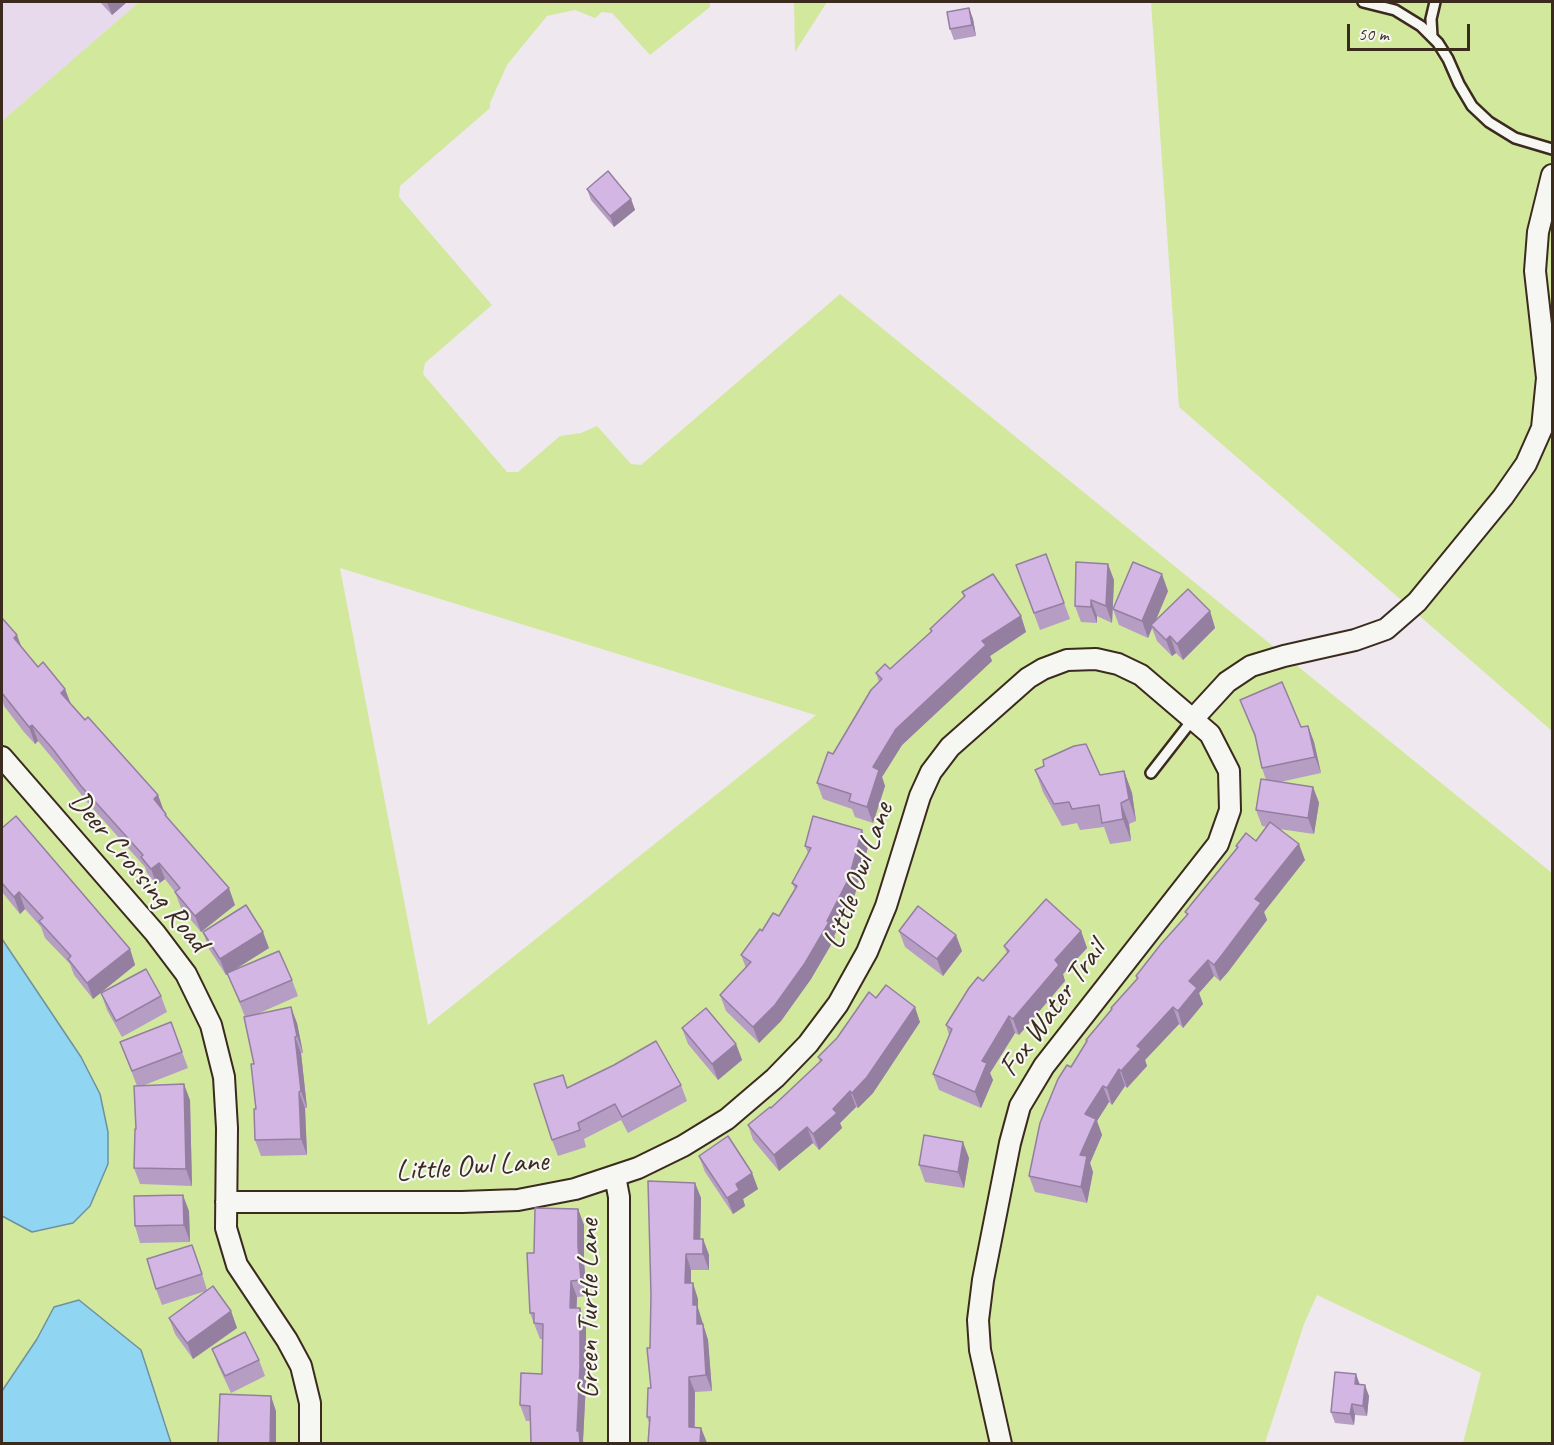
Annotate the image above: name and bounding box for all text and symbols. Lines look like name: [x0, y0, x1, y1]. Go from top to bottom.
scale bar: [1350, 12, 1473, 50]
text: 50 m: [1358, 23, 1389, 45]
street label: Deer Crossing Road: [60, 784, 216, 960]
street label: Little Owl Lane: [816, 798, 902, 954]
street label: Fox Water Trail: [992, 934, 1114, 1084]
street label: Little Owl Lane: [395, 1144, 549, 1190]
street label: Green Turtle Lane: [571, 1219, 607, 1399]

